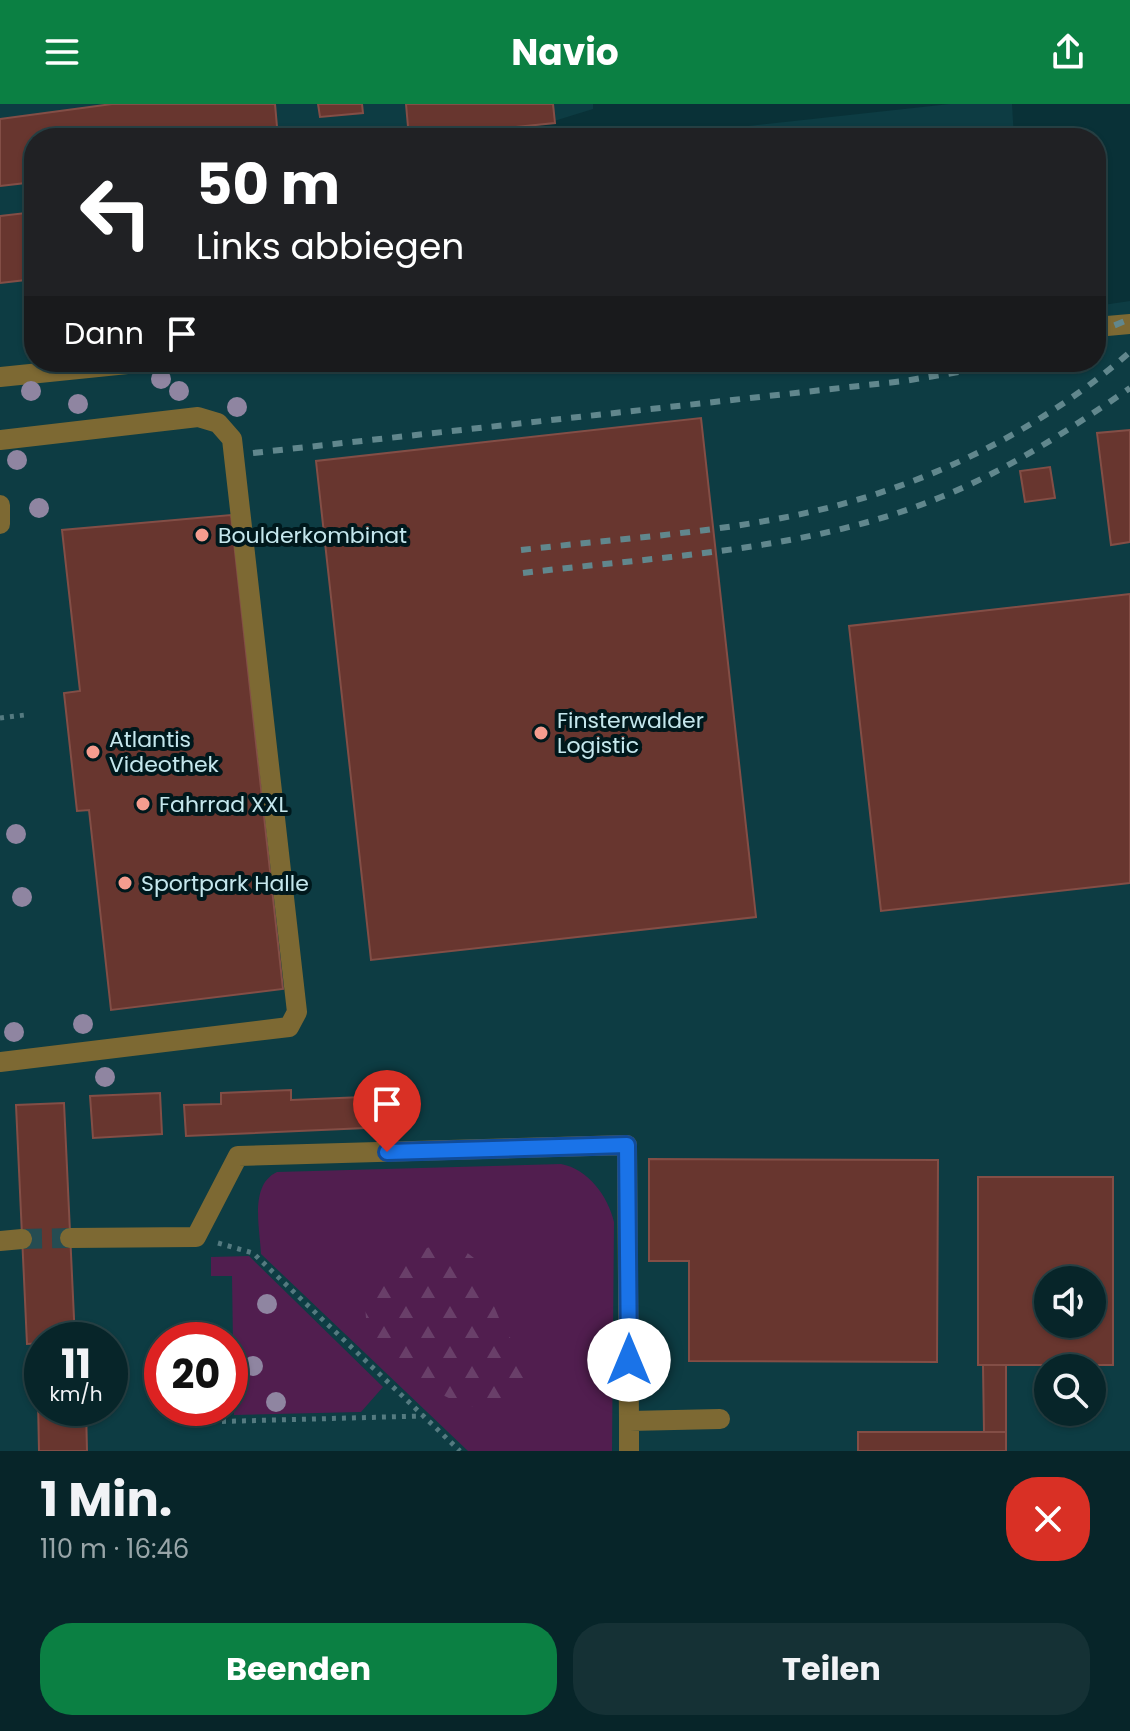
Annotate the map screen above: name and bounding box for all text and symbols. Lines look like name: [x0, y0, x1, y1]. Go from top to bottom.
text: Navio: [511, 27, 619, 78]
icon: menu: [40, 30, 84, 74]
icon: share: [1046, 30, 1090, 74]
text: 50 m: [196, 145, 340, 224]
icon: left: [64, 160, 168, 264]
text: Links abbiegen: [196, 221, 464, 272]
text: Dann: [64, 312, 144, 355]
icon: arrive: [160, 312, 204, 356]
place label: Boulderkombinat: [218, 520, 407, 551]
marker: Boulderkombinat: [193, 526, 211, 544]
place label: Finsterwalder Logistic: [557, 705, 704, 761]
place label: Atlantis Videothek: [109, 724, 220, 780]
marker: Finsterwalder Logistic: [532, 724, 550, 742]
marker: Atlantis Videothek: [84, 743, 102, 761]
place label: Fahrrad XXL: [159, 789, 288, 820]
marker: Fahrrad XXL: [134, 795, 152, 813]
place label: Sportpark Halle: [141, 868, 309, 899]
marker: Sportpark Halle: [116, 874, 134, 892]
pin: [353, 1070, 421, 1152]
icon: arrive: [365, 1082, 409, 1126]
map controls: [1034, 1266, 1106, 1426]
button: sound: [1034, 1266, 1106, 1338]
position arrow: [587, 1318, 671, 1402]
speed limit sign: 20: [144, 1322, 248, 1426]
text: 11: [61, 1336, 91, 1392]
button: search: [1034, 1354, 1106, 1426]
text: km/h: [49, 1380, 103, 1408]
text: 1 Min.: [40, 1466, 172, 1533]
button: close: [1006, 1477, 1090, 1561]
text: 110 m · 16:46: [40, 1531, 189, 1567]
button: Beenden: [40, 1623, 557, 1715]
button: Teilen: [573, 1623, 1090, 1715]

